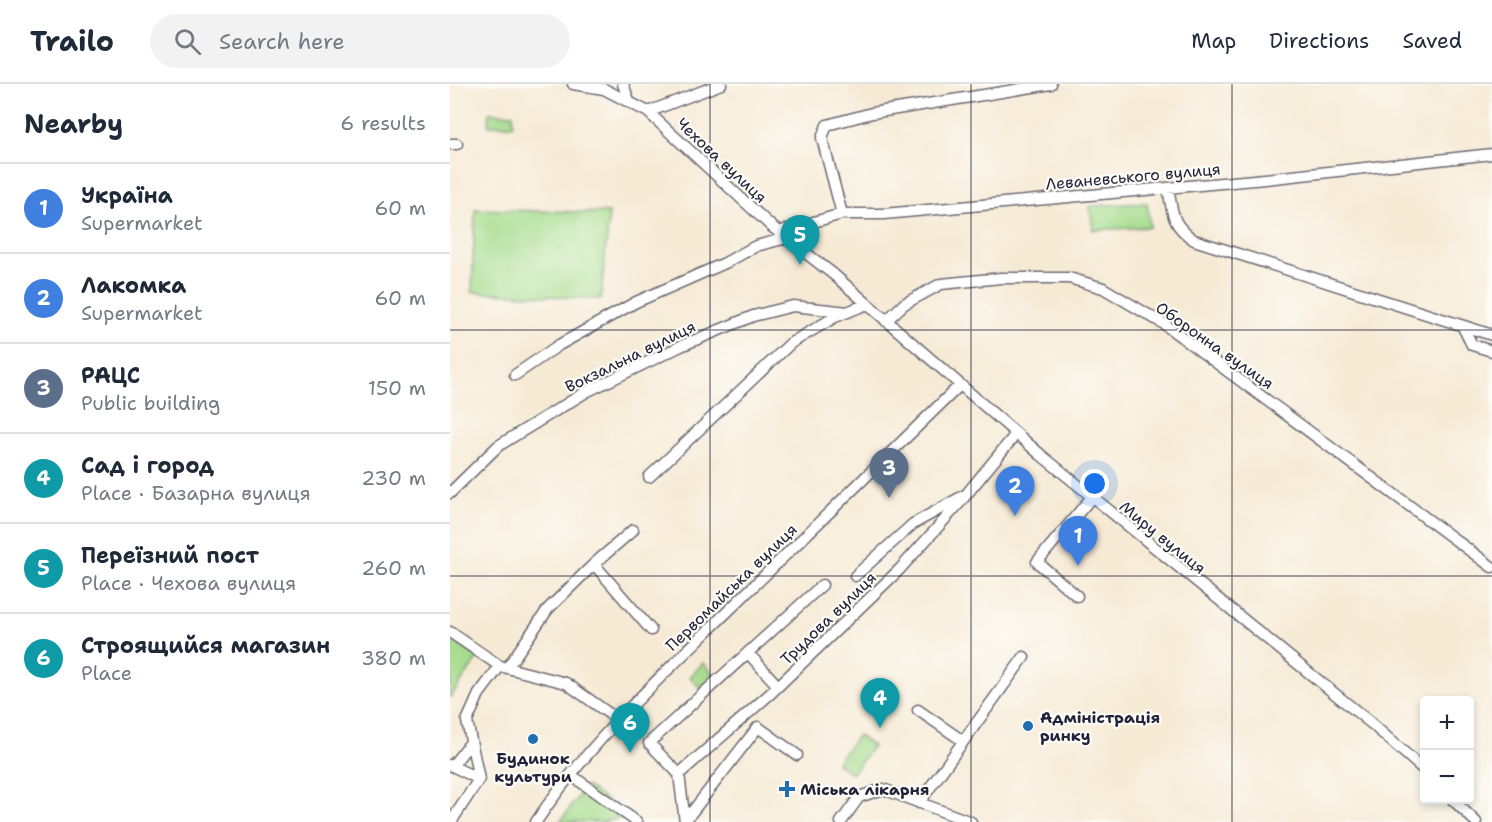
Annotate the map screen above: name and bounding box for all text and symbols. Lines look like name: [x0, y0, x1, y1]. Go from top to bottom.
search box: [150, 14, 570, 68]
text: Trailo: [30, 22, 114, 60]
icon: search: [171, 25, 204, 58]
text: Search here: [219, 27, 345, 56]
text: Map: [1191, 27, 1236, 55]
text: Directions: [1269, 27, 1369, 55]
text: Saved: [1402, 27, 1462, 55]
text: Nearby: [24, 106, 123, 141]
text: 6 results: [340, 110, 426, 136]
street label: Чехова вулиця: [672, 113, 771, 208]
street label: Леваневського вулиця: [1045, 158, 1221, 195]
text: Україна: [81, 181, 173, 210]
text: 1: [39, 195, 48, 221]
text: 60 m: [374, 195, 426, 221]
text: Supermarket: [81, 210, 203, 236]
pin: 5: [780, 216, 820, 265]
text: Лакомка: [81, 271, 186, 300]
text: 2: [37, 285, 51, 311]
text: 60 m: [374, 285, 426, 311]
street label: Оборонна вулиця: [1152, 297, 1278, 394]
text: Supermarket: [81, 300, 203, 326]
street label: Вокзальна вулиця: [561, 316, 699, 397]
text: РАЦС: [81, 361, 140, 390]
text: 3: [37, 375, 51, 401]
text: 150 m: [368, 375, 426, 401]
text: Public building: [81, 390, 220, 416]
pin: 3: [870, 448, 908, 498]
text: Сад і город: [81, 451, 214, 480]
text: 4: [37, 465, 51, 491]
text: 230 m: [361, 465, 426, 491]
pin: 2: [996, 466, 1034, 516]
your location: [1080, 469, 1109, 498]
text: Place · Базарна вулиця: [81, 480, 311, 506]
street label: Миру вулиця: [1115, 496, 1210, 579]
pin: 1: [1058, 516, 1098, 566]
street label: Первомайська вулиця: [661, 519, 801, 656]
text: Переїзний пост: [81, 541, 259, 570]
text: 5: [37, 555, 50, 581]
text: 260 m: [361, 555, 426, 581]
street label: Трудова вулиця: [776, 567, 881, 669]
text: Place · Чехова вулиця: [81, 570, 296, 596]
text: Строящийся магазин: [81, 631, 330, 660]
text: 6: [37, 645, 51, 671]
text: 380 m: [361, 645, 426, 671]
text: Place: [81, 660, 132, 686]
pin: 4: [860, 678, 900, 728]
map controls: [1420, 696, 1474, 804]
button: +: [1420, 696, 1474, 750]
pin: 6: [610, 704, 650, 753]
place label: Адміністрація ринку: [1040, 707, 1160, 746]
marker: Адміністрація ринку: [1021, 719, 1035, 733]
marker: Будинок культури: [526, 732, 540, 746]
place label: Будинок культури: [494, 748, 572, 787]
button: −: [1420, 750, 1474, 804]
place label: Міська лікарня: [800, 779, 929, 800]
marker: Міська лікарня: [778, 780, 796, 798]

